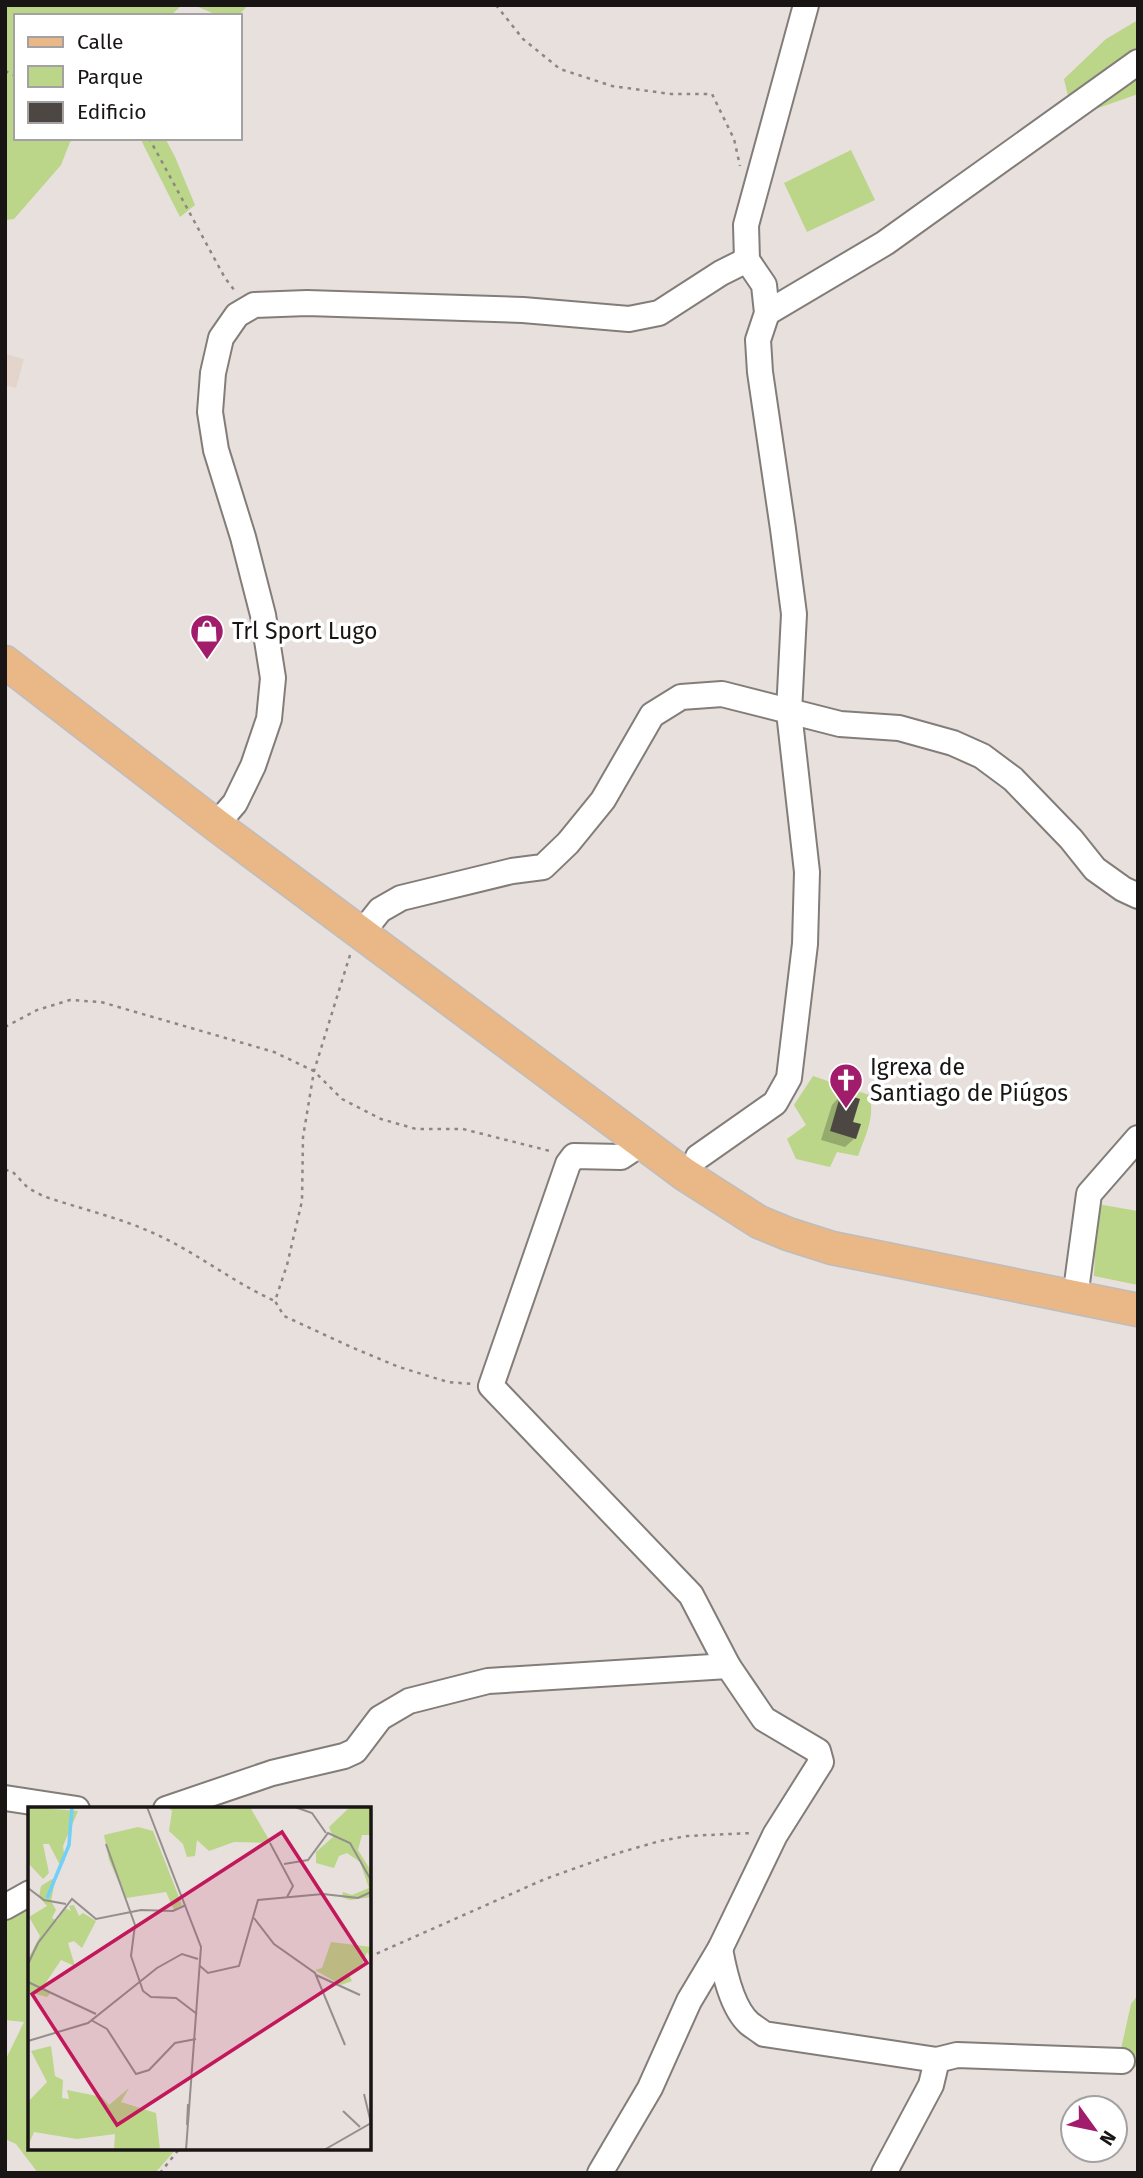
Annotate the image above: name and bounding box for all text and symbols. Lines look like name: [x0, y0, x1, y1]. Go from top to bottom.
legend: [14, 14, 242, 140]
text: Calle: [77, 29, 123, 55]
text: Parque: [77, 64, 143, 90]
text: Edificio: [77, 99, 147, 125]
shop icon: Trl Sport Lugo: [188, 612, 226, 661]
place label: Trl Sport Lugo: [232, 617, 377, 645]
place label: Igrexa de Santiago de Piúgos: [870, 1053, 1068, 1107]
church icon: Igrexa de Santiago de Piúgos: [827, 1061, 865, 1110]
inset map: [28, 1807, 371, 2150]
north arrow: [1059, 2094, 1129, 2164]
text: N: [1095, 2126, 1121, 2150]

